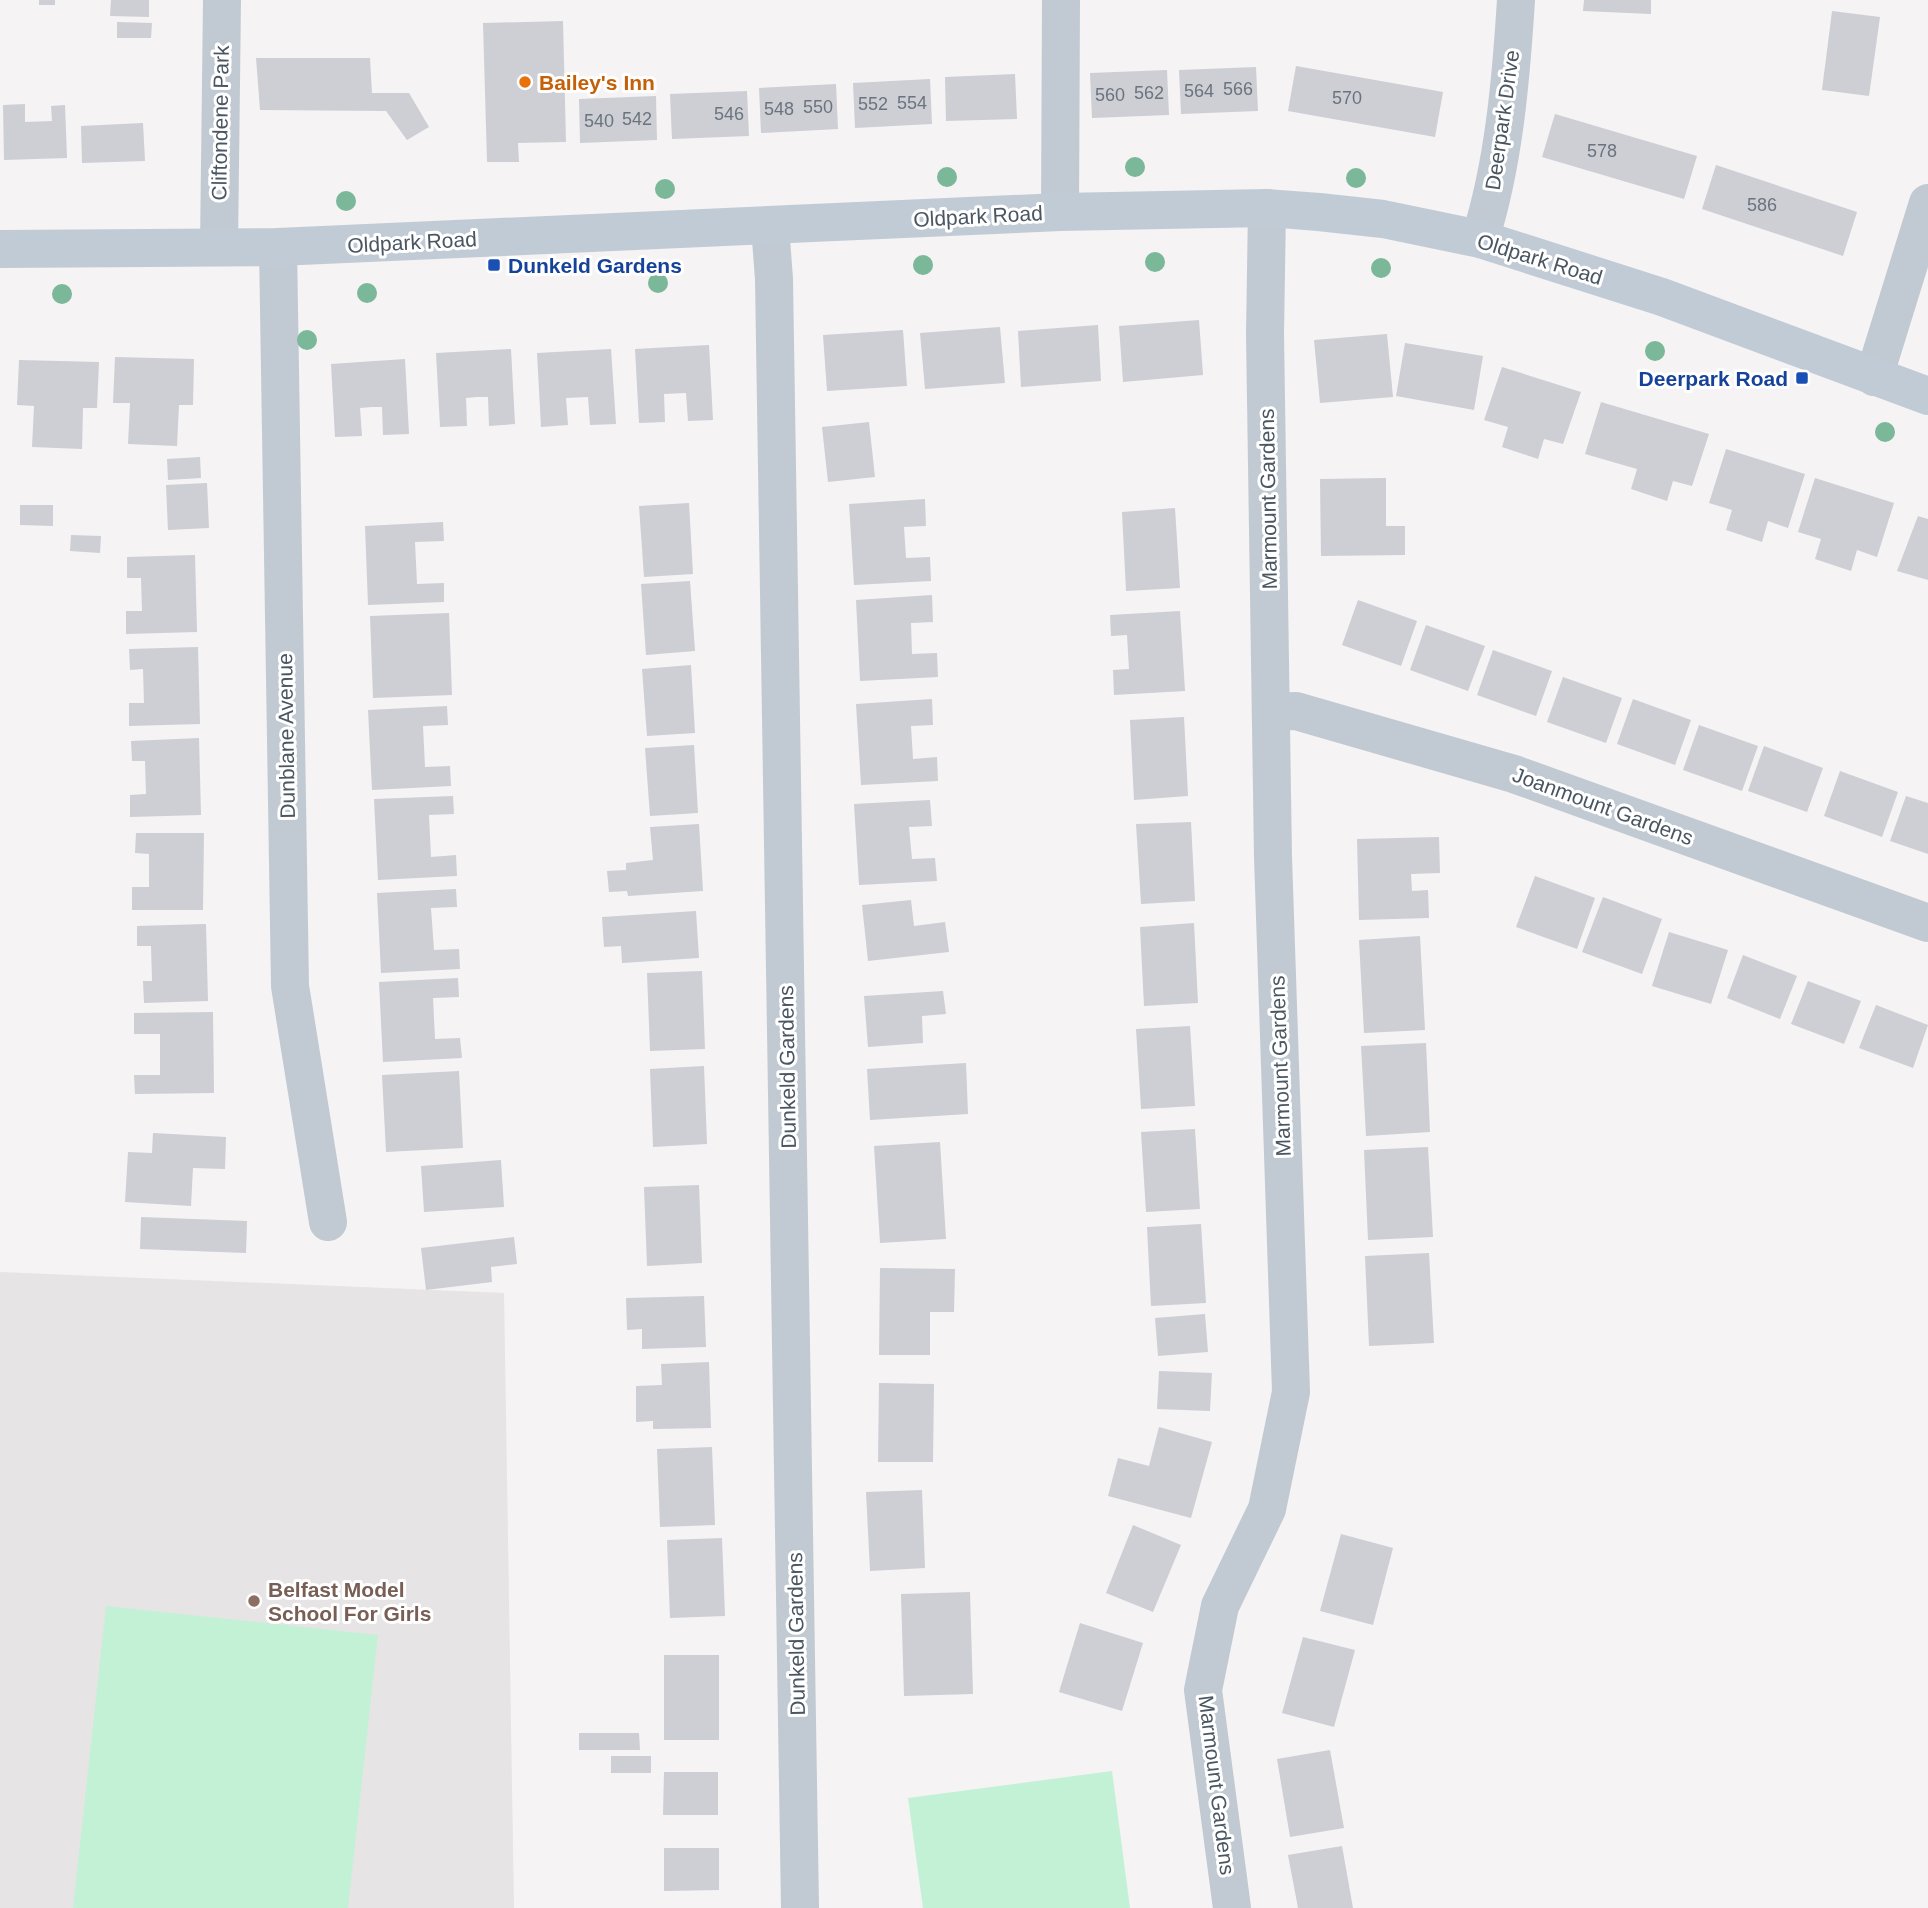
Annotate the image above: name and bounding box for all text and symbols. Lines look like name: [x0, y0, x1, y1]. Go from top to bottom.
street label: Cliftondene Park: [207, 45, 233, 201]
street label: Deerpark Drive: [1481, 48, 1523, 192]
place label: Bailey's Inn: [539, 71, 655, 94]
marker: Bailey's Inn: [517, 74, 533, 90]
house number: 566: [1223, 79, 1253, 99]
house number: 564: [1184, 81, 1214, 101]
house number: 562: [1134, 83, 1164, 103]
house number: 560: [1095, 85, 1125, 105]
house number: 570: [1332, 88, 1362, 108]
house number: 554: [897, 93, 927, 113]
house number: 552: [858, 94, 888, 114]
house number: 550: [803, 97, 833, 117]
house number: 548: [764, 99, 794, 119]
house number: 546: [714, 104, 744, 124]
house number: 542: [622, 109, 652, 129]
house number: 540: [584, 111, 614, 131]
house number: 578: [1587, 141, 1617, 161]
house number: 586: [1747, 195, 1777, 215]
street label: Oldpark Road: [913, 201, 1043, 231]
street label: Oldpark Road: [347, 227, 477, 257]
street label: Oldpark Road: [1475, 229, 1605, 289]
place label: Dunkeld Gardens: [508, 254, 682, 277]
marker: Dunkeld Gardens: [486, 257, 502, 273]
place label: Deerpark Road: [1639, 367, 1788, 390]
marker: Deerpark Road: [1794, 370, 1810, 386]
street label: Marmount Gardens: [1255, 408, 1281, 590]
street label: Dunblane Avenue: [273, 653, 299, 819]
street label: Joanmount Gardens: [1510, 763, 1696, 849]
street label: Marmount Gardens: [1265, 975, 1295, 1157]
street label: Dunkeld Gardens: [774, 985, 800, 1149]
street label: Dunkeld Gardens: [783, 1552, 809, 1716]
place label: Belfast Model School For Girls: [268, 1578, 431, 1625]
marker: Belfast Model School For Girls: [246, 1593, 262, 1609]
street label: Marmount Gardens: [1195, 1694, 1239, 1876]

